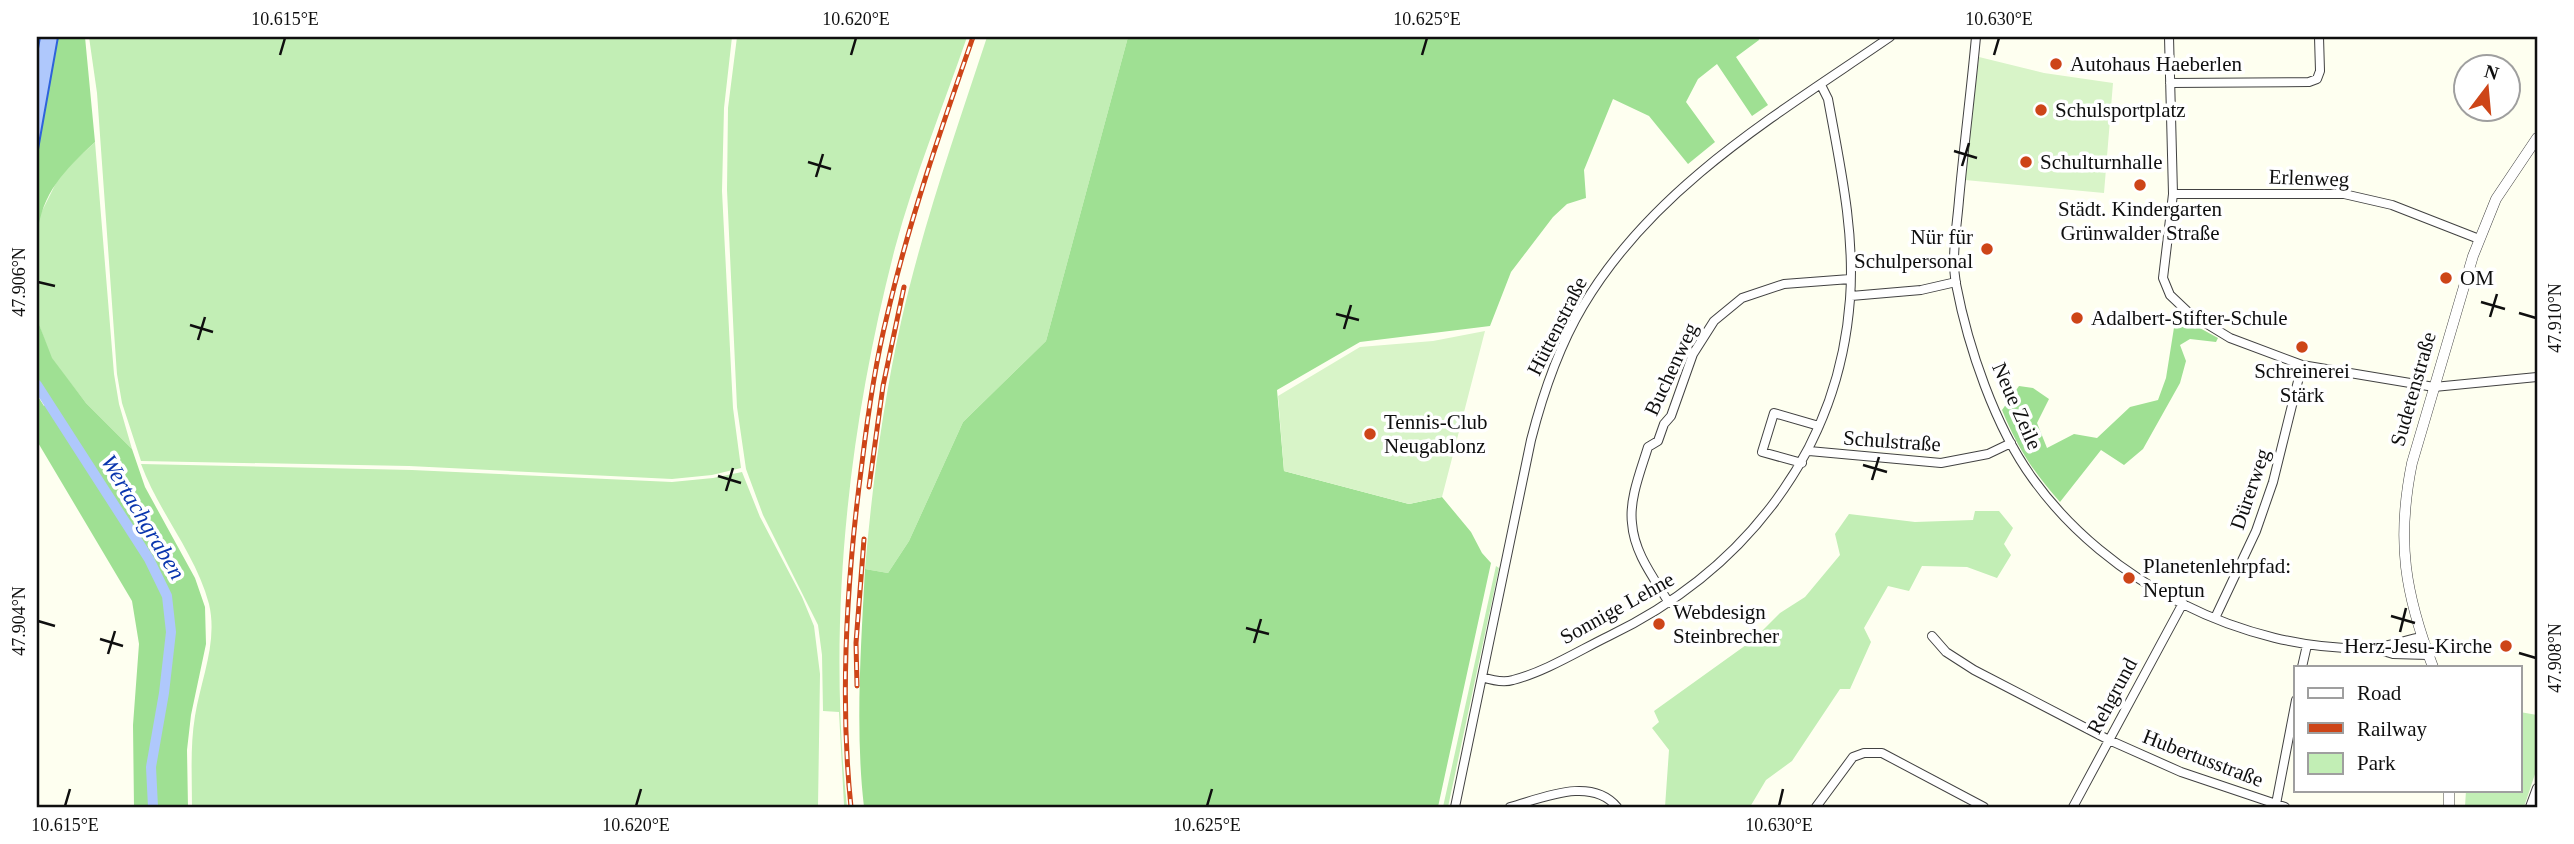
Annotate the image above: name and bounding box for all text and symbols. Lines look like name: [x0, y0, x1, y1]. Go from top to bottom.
text: 10.615°E: [251, 9, 319, 29]
text: 10.620°E: [822, 9, 890, 29]
text: 10.625°E: [1393, 9, 1461, 29]
text: 10.630°E: [1965, 9, 2033, 29]
place label: Autohaus Haeberlen: [2070, 52, 2243, 76]
north arrow: [2452, 52, 2522, 122]
marker: Autohaus Haeberlen: [2048, 56, 2064, 72]
text: N: [2482, 60, 2501, 84]
place label: Schulsportplatz: [2055, 98, 2186, 122]
marker: Schulsportplatz: [2033, 102, 2049, 118]
place label: Schulturnhalle: [2040, 150, 2162, 174]
marker: Schulturnhalle: [2018, 154, 2034, 170]
street label: Erlenweg: [2268, 165, 2350, 191]
marker: Städt. Kindergarten Grünwalder Straße: [2132, 177, 2148, 193]
place label: Städt. Kindergarten Grünwalder Straße: [2058, 197, 2223, 245]
place label: Nür für Schulpersonal: [1854, 225, 1973, 273]
marker: Nür für Schulpersonal: [1979, 241, 1995, 257]
text: 47.906°N: [9, 247, 29, 317]
place label: OM: [2460, 266, 2494, 290]
marker: OM: [2438, 270, 2454, 286]
street label: Hüttenstraße: [1522, 273, 1592, 379]
text: 47.910°N: [2545, 283, 2565, 353]
place label: Adalbert-Stifter-Schule: [2091, 306, 2288, 330]
marker: Adalbert-Stifter-Schule: [2069, 310, 2085, 326]
street label: Buchenweg: [1639, 319, 1703, 419]
street label: Sudetenstraße: [2385, 329, 2441, 449]
marker: Schreinerei Stärk: [2294, 339, 2310, 355]
street label: Neue Zeile: [1987, 359, 2047, 453]
place label: Schreinerei Stärk: [2254, 359, 2350, 407]
place label: Tennis-Club Neugablonz: [1384, 410, 1488, 458]
marker: Tennis-Club Neugablonz: [1362, 426, 1378, 442]
street label: Schulstraße: [1842, 426, 1942, 456]
street label: Dürerweg: [2225, 445, 2275, 533]
water label: Wertachgraben: [96, 450, 190, 584]
place label: Planetenlehrpfad: Neptun: [2143, 554, 2291, 602]
street label: Sonnige Lehne: [1556, 567, 1678, 649]
marker: Planetenlehrpfad: Neptun: [2121, 570, 2137, 586]
text: 47.904°N: [9, 586, 29, 656]
place label: Webdesign Steinbrecher: [1673, 600, 1779, 648]
marker: Webdesign Steinbrecher: [1651, 616, 1667, 632]
text: 47.908°N: [2545, 623, 2565, 693]
place label: Herz-Jesu-Kirche: [2344, 634, 2492, 658]
marker: Herz-Jesu-Kirche: [2498, 638, 2514, 654]
street label: Rehgrund: [2082, 653, 2142, 738]
legend: [2294, 666, 2522, 792]
text: Road: [2357, 681, 2402, 705]
text: Railway: [2357, 717, 2427, 741]
street label: Hubertusstraße: [2139, 724, 2267, 792]
text: Park: [2357, 751, 2396, 775]
text: 10.615°E: [31, 815, 99, 835]
text: 10.620°E: [602, 815, 670, 835]
text: 10.625°E: [1173, 815, 1241, 835]
text: 10.630°E: [1745, 815, 1813, 835]

